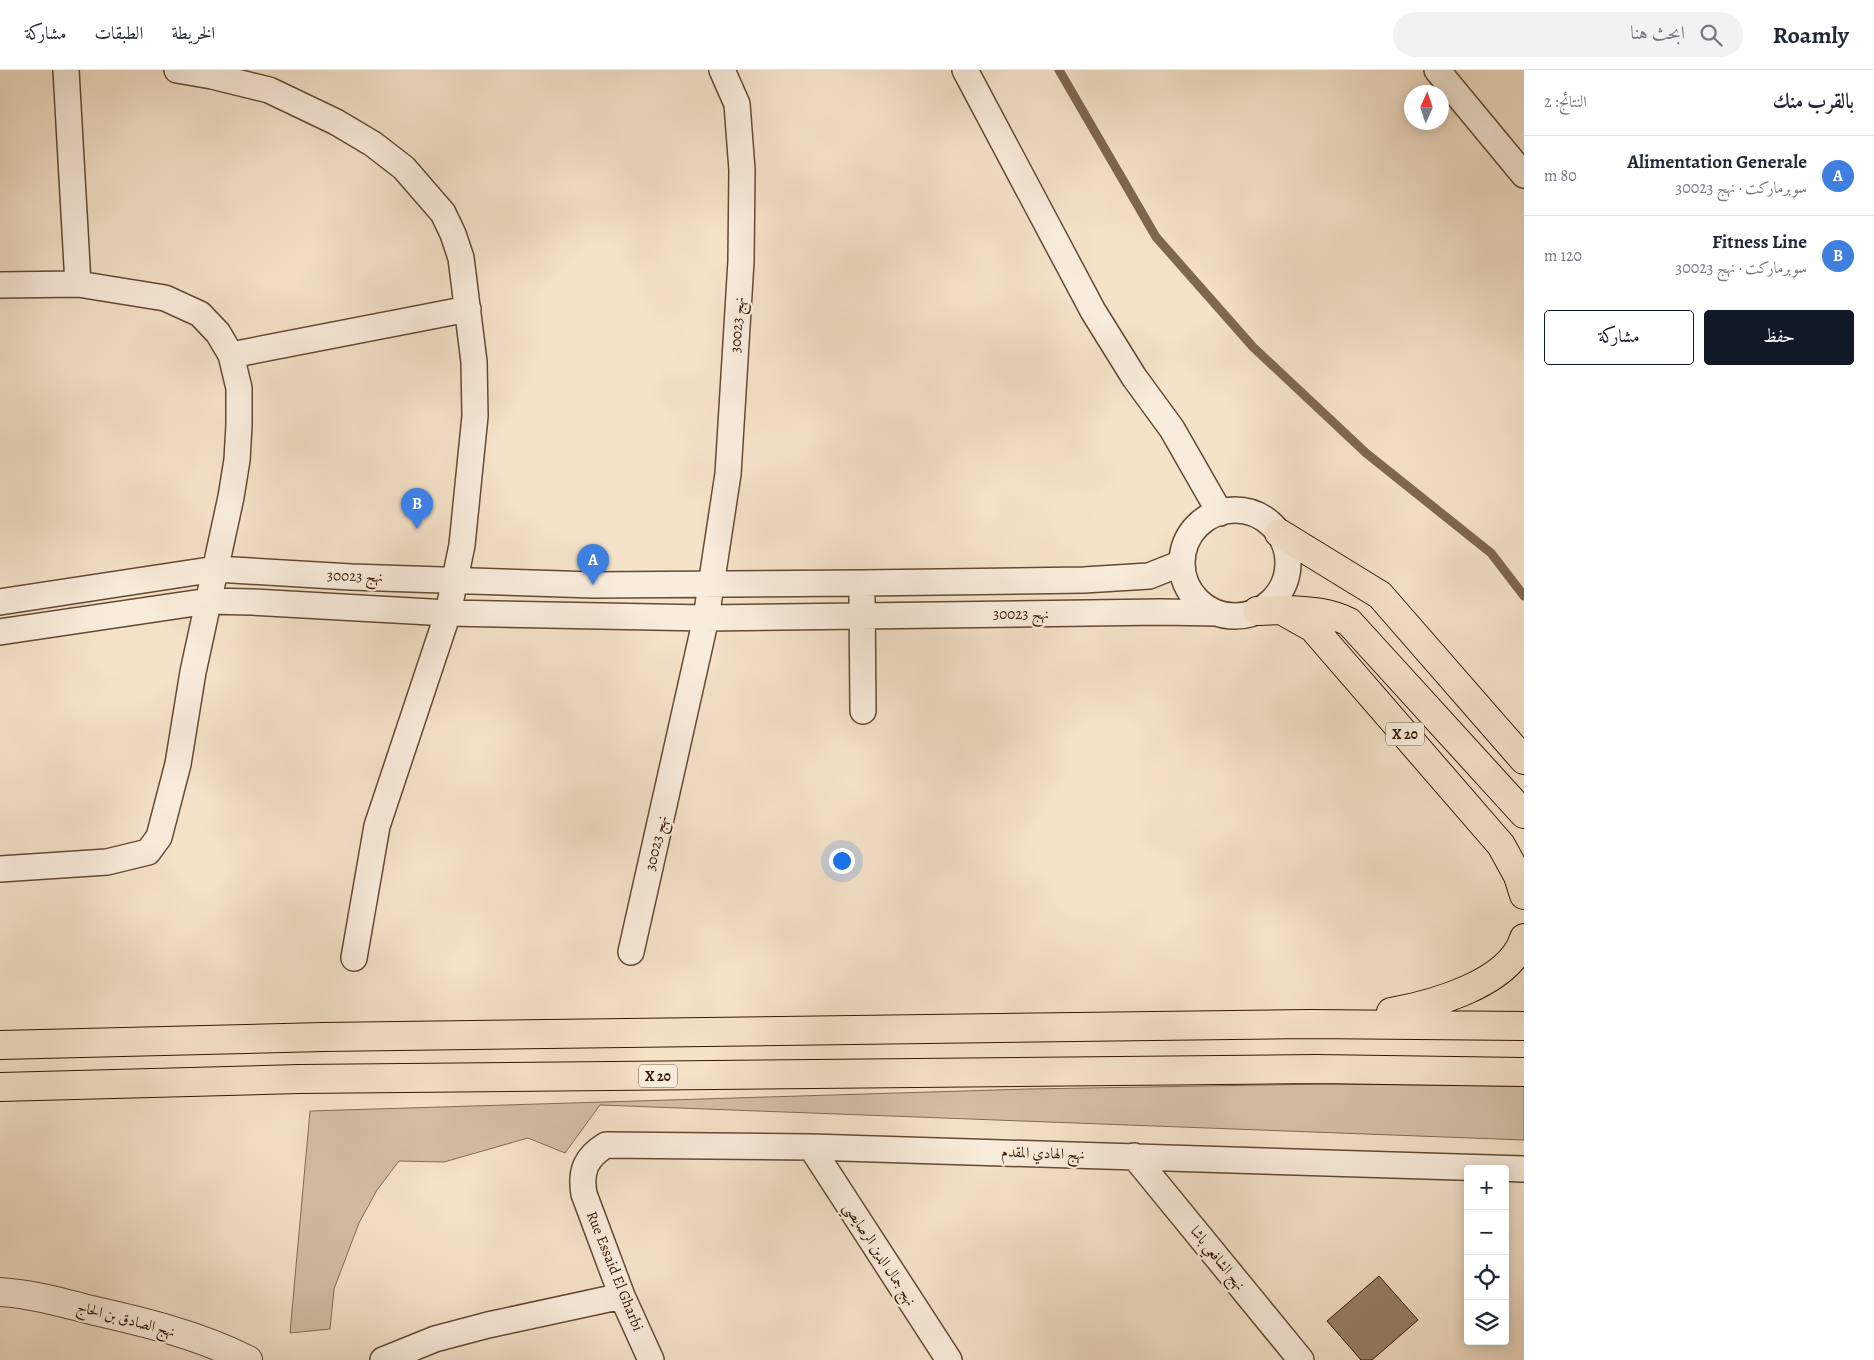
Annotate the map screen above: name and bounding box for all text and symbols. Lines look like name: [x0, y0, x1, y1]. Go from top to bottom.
search box: [1393, 12, 1743, 57]
text: Roamly: [1773, 19, 1849, 51]
text: ابحث هنا: [1630, 20, 1685, 46]
text: مشاركة: [25, 21, 66, 45]
text: الطبقات: [94, 21, 143, 45]
text: الخريطة: [171, 21, 215, 45]
icon: search: [1697, 21, 1725, 49]
north arrow: [1404, 85, 1449, 130]
text: بالقرب منك: [1773, 87, 1854, 115]
text: النتائج: 2: [1544, 91, 1587, 113]
text: Alimentation Generale: [1627, 149, 1807, 175]
text: 80 m: [1544, 165, 1577, 187]
text: A: [1833, 165, 1843, 187]
text: سوبرماركت · نهج 30023: [1675, 177, 1807, 199]
text: Fitness Line: [1712, 229, 1807, 255]
text: 120 m: [1544, 245, 1582, 267]
text: B: [1833, 245, 1843, 267]
text: سوبرماركت · نهج 30023: [1675, 257, 1807, 279]
street label: نهج 30023: [725, 296, 753, 354]
button: مشاركة: [1544, 310, 1694, 365]
button: حفظ: [1704, 310, 1854, 365]
pin: B: [401, 488, 433, 529]
pin: A: [577, 544, 609, 585]
street label: نهج 30023: [326, 565, 383, 591]
street label: نهج 30023: [993, 604, 1049, 628]
road number: X 20: [1386, 722, 1424, 746]
street label: نهج 30023: [640, 813, 676, 874]
your location: [829, 848, 855, 874]
road number: X 20: [639, 1064, 677, 1088]
street label: نهج الهادي المقدم: [1001, 1142, 1085, 1168]
map controls: [1464, 1165, 1509, 1345]
button: +: [1464, 1165, 1509, 1210]
street label: نهج جمال الدين الرصايصي: [836, 1198, 921, 1312]
street label: Rue Essaid El Gharbi: [582, 1208, 648, 1334]
button: −: [1464, 1210, 1509, 1255]
street label: نهج الشافعي باشا: [1183, 1222, 1250, 1297]
button: locate: [1464, 1255, 1509, 1300]
street label: نهج الصادق بن الحاج: [74, 1296, 177, 1346]
button: layers: [1464, 1300, 1509, 1345]

